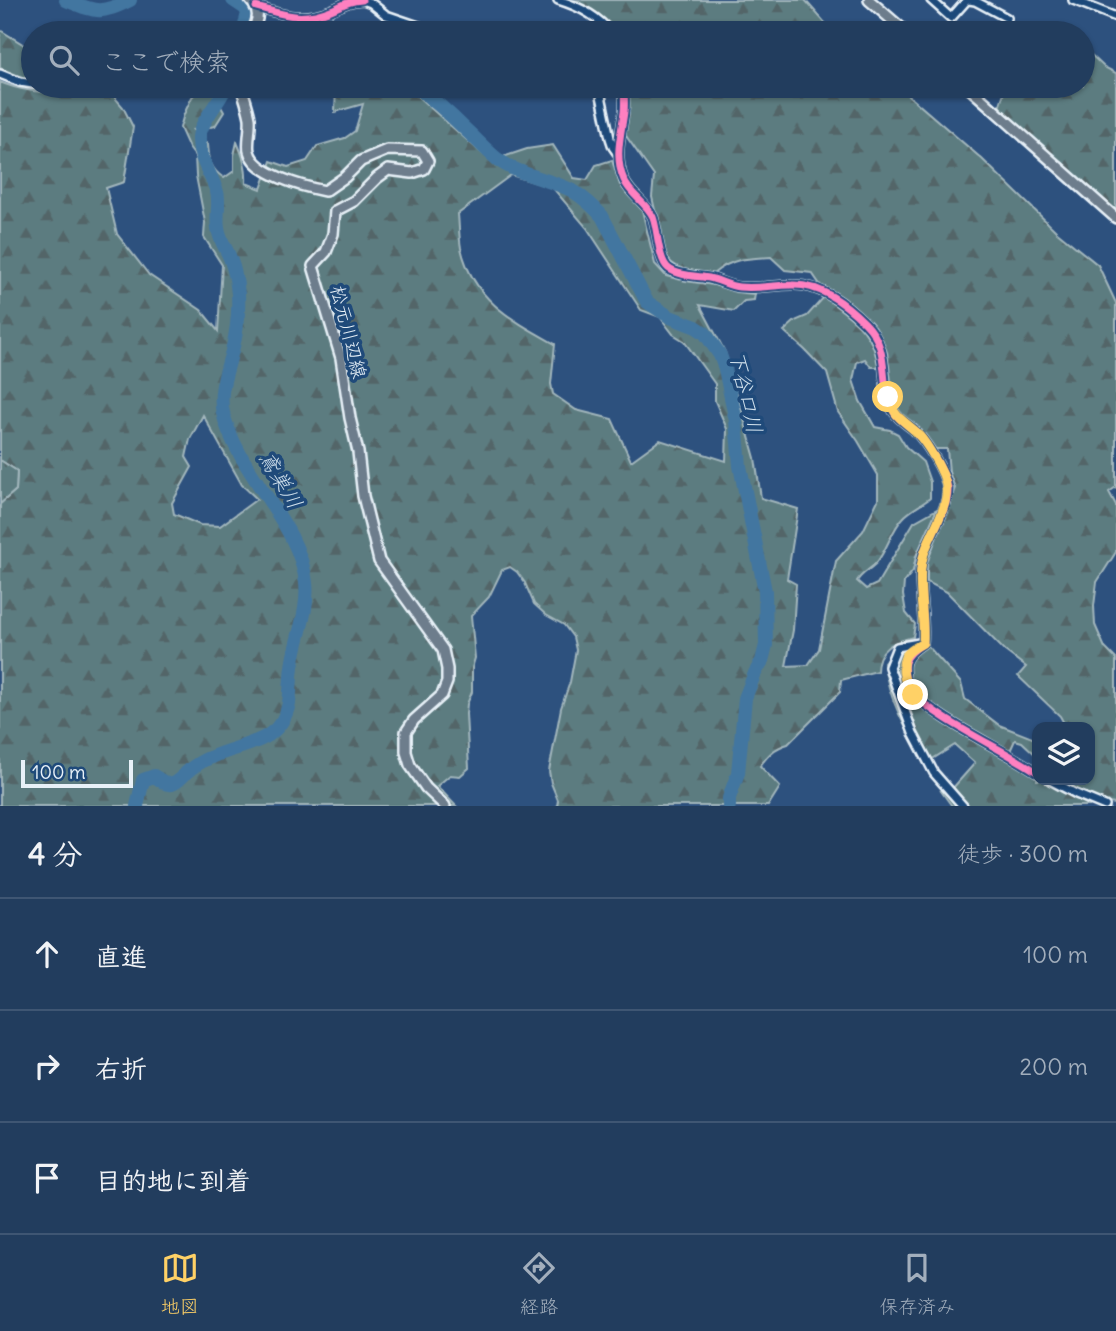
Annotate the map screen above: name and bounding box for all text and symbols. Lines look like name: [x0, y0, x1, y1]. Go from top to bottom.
search box: [21, 21, 1095, 98]
icon: search: [45, 41, 83, 79]
text: ここで検索: [101, 45, 231, 78]
street label: 松元川辺線: [326, 283, 372, 381]
water label: 下谷口川: [723, 348, 769, 436]
route start: [872, 381, 903, 412]
water label: 鳶巣川: [253, 446, 309, 514]
route end: [897, 679, 928, 710]
map controls: [1032, 722, 1095, 785]
button: layers: [1032, 722, 1095, 785]
scale bar: [21, 757, 133, 789]
text: 100 m: [32, 760, 86, 784]
text: 4 分: [28, 835, 82, 873]
text: 徒歩 · 300 m: [957, 839, 1088, 868]
icon: ahead: [28, 935, 66, 973]
text: 直進: [95, 940, 147, 973]
text: 100 m: [1023, 940, 1088, 969]
icon: right: [28, 1047, 66, 1085]
text: 右折: [95, 1052, 147, 1085]
text: 200 m: [1019, 1052, 1088, 1081]
icon: arrive: [28, 1159, 66, 1197]
text: 目的地に到着: [95, 1164, 251, 1197]
tab: 地図: [161, 1249, 199, 1318]
tab: 経路: [520, 1249, 558, 1318]
tab: 保存済み: [879, 1249, 955, 1318]

